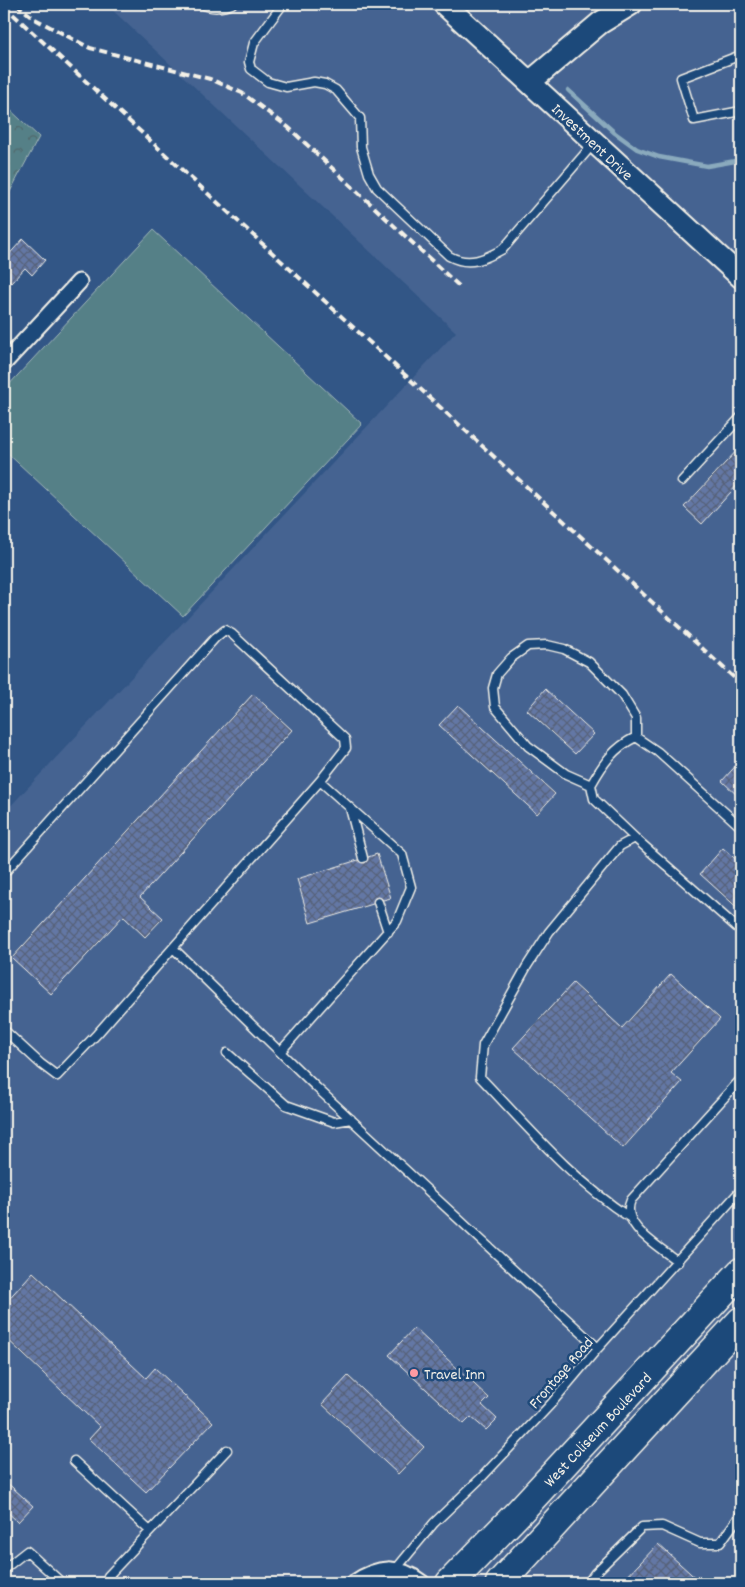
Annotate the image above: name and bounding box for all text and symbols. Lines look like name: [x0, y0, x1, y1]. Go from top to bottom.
street label: Investment Drive: [545, 99, 637, 187]
street label: Frontage Road: [524, 1333, 600, 1415]
place label: Travel Inn: [424, 1364, 485, 1387]
marker: Travel Inn: [408, 1367, 420, 1379]
street label: West Coliseum Boulevard: [539, 1368, 658, 1493]

